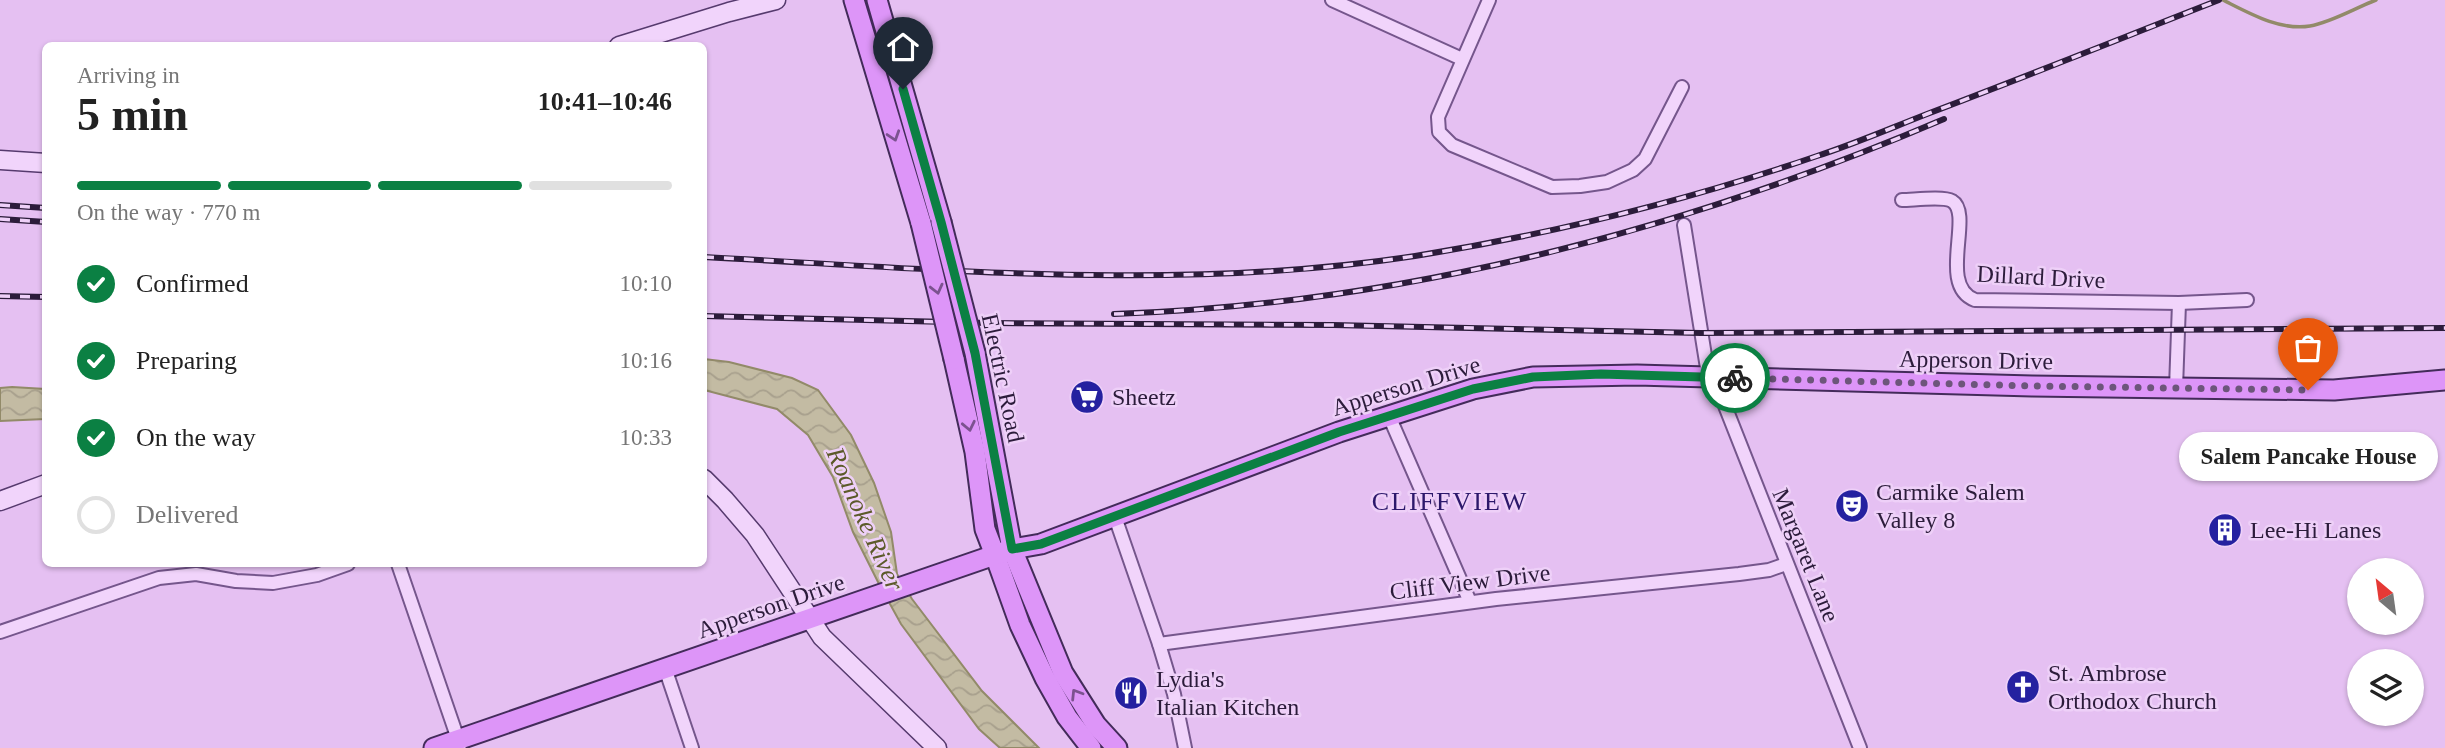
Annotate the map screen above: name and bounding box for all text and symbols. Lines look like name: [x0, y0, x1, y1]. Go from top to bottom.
pin: [873, 17, 933, 89]
icon: home: [884, 28, 922, 66]
text: Arriving in: [77, 63, 180, 88]
text: 10:41–10:46: [538, 87, 672, 116]
text: 5 min: [77, 89, 188, 140]
one-way arrow: [885, 130, 900, 142]
text: On the way · 770 m: [77, 200, 260, 225]
street label: Dillard Drive: [1976, 261, 2106, 293]
icon: check: [77, 265, 115, 303]
text: Confirmed: [136, 269, 249, 298]
text: 10:10: [620, 271, 672, 296]
one-way arrow: [929, 283, 943, 295]
street label: Electric Road: [977, 311, 1029, 445]
pin: [2278, 318, 2338, 390]
icon: bag: [2289, 329, 2327, 367]
icon: check: [77, 342, 115, 380]
courier: [1700, 343, 1770, 413]
text: Preparing: [136, 346, 237, 375]
street label: Apperson Drive: [1899, 346, 2053, 374]
text: 10:16: [620, 348, 672, 373]
street label: Apperson Drive: [1329, 351, 1483, 421]
icon: bike: [1716, 359, 1754, 397]
supermarket icon: Sheetz: [1068, 378, 1106, 416]
place label: Sheetz: [1112, 384, 1176, 410]
icon: check: [77, 419, 115, 457]
one-way arrow: [960, 420, 975, 432]
text: On the way: [136, 423, 256, 452]
text: 10:33: [620, 425, 672, 450]
callout: Salem Pancake House: [2178, 432, 2438, 481]
water label: Roanoke River: [820, 442, 910, 596]
text: Salem Pancake House: [2201, 444, 2416, 469]
place label: Carmike Salem Valley 8: [1876, 479, 2025, 533]
street label: Margaret Lane: [1767, 485, 1845, 625]
district label: CLIFFVIEW: [1372, 487, 1528, 516]
theatre icon: Carmike Salem Valley 8: [1833, 487, 1871, 525]
text: Delivered: [136, 500, 239, 529]
building icon: Lee-Hi Lanes: [2206, 511, 2244, 549]
place label: Lee-Hi Lanes: [2250, 517, 2381, 543]
north arrow: [2347, 558, 2424, 635]
map controls: [2347, 558, 2424, 726]
street label: Cliff View Drive: [1388, 559, 1552, 605]
street label: Apperson Drive: [694, 569, 848, 643]
button: layers: [2347, 649, 2424, 726]
place label: St. Ambrose Orthodox Church: [2048, 660, 2217, 714]
place label: Lydia's Italian Kitchen: [1156, 666, 1299, 720]
church icon: St. Ambrose Orthodox Church: [2004, 668, 2042, 706]
restaurant icon: Lydia's Italian Kitchen: [1112, 674, 1150, 712]
one-way arrow: [1071, 688, 1084, 701]

